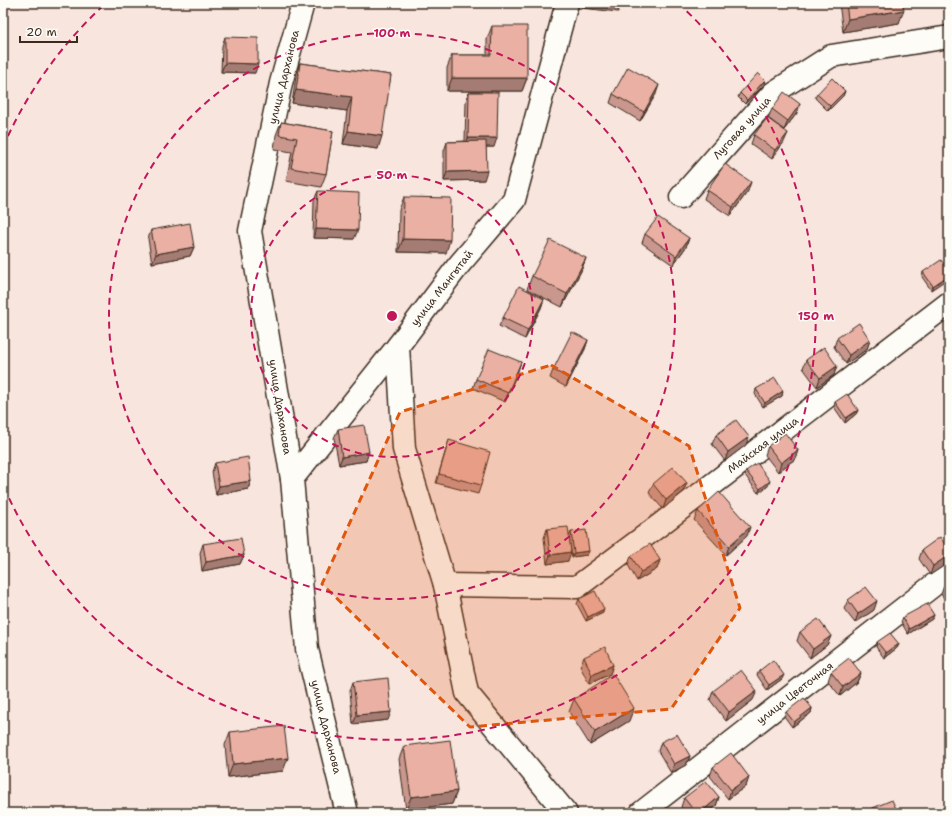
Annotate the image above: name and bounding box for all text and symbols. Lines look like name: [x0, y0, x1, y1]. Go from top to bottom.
scale bar: [20, 18, 77, 44]
text: 20 m: [26, 24, 57, 40]
text: 100 m: [374, 25, 411, 41]
street label: улица Дарханова: [265, 28, 303, 126]
street label: Луговая улица: [710, 93, 774, 163]
text: 50 m: [377, 167, 408, 183]
street label: улица Мангытай: [408, 247, 476, 329]
text: 150 m: [798, 308, 834, 324]
centre of rings: [385, 309, 399, 323]
street label: улица Дарханова: [265, 358, 295, 456]
street label: Майская улица: [724, 413, 802, 477]
street label: улица Цветочная: [754, 658, 836, 728]
street label: улица Дарханова: [307, 678, 345, 776]

